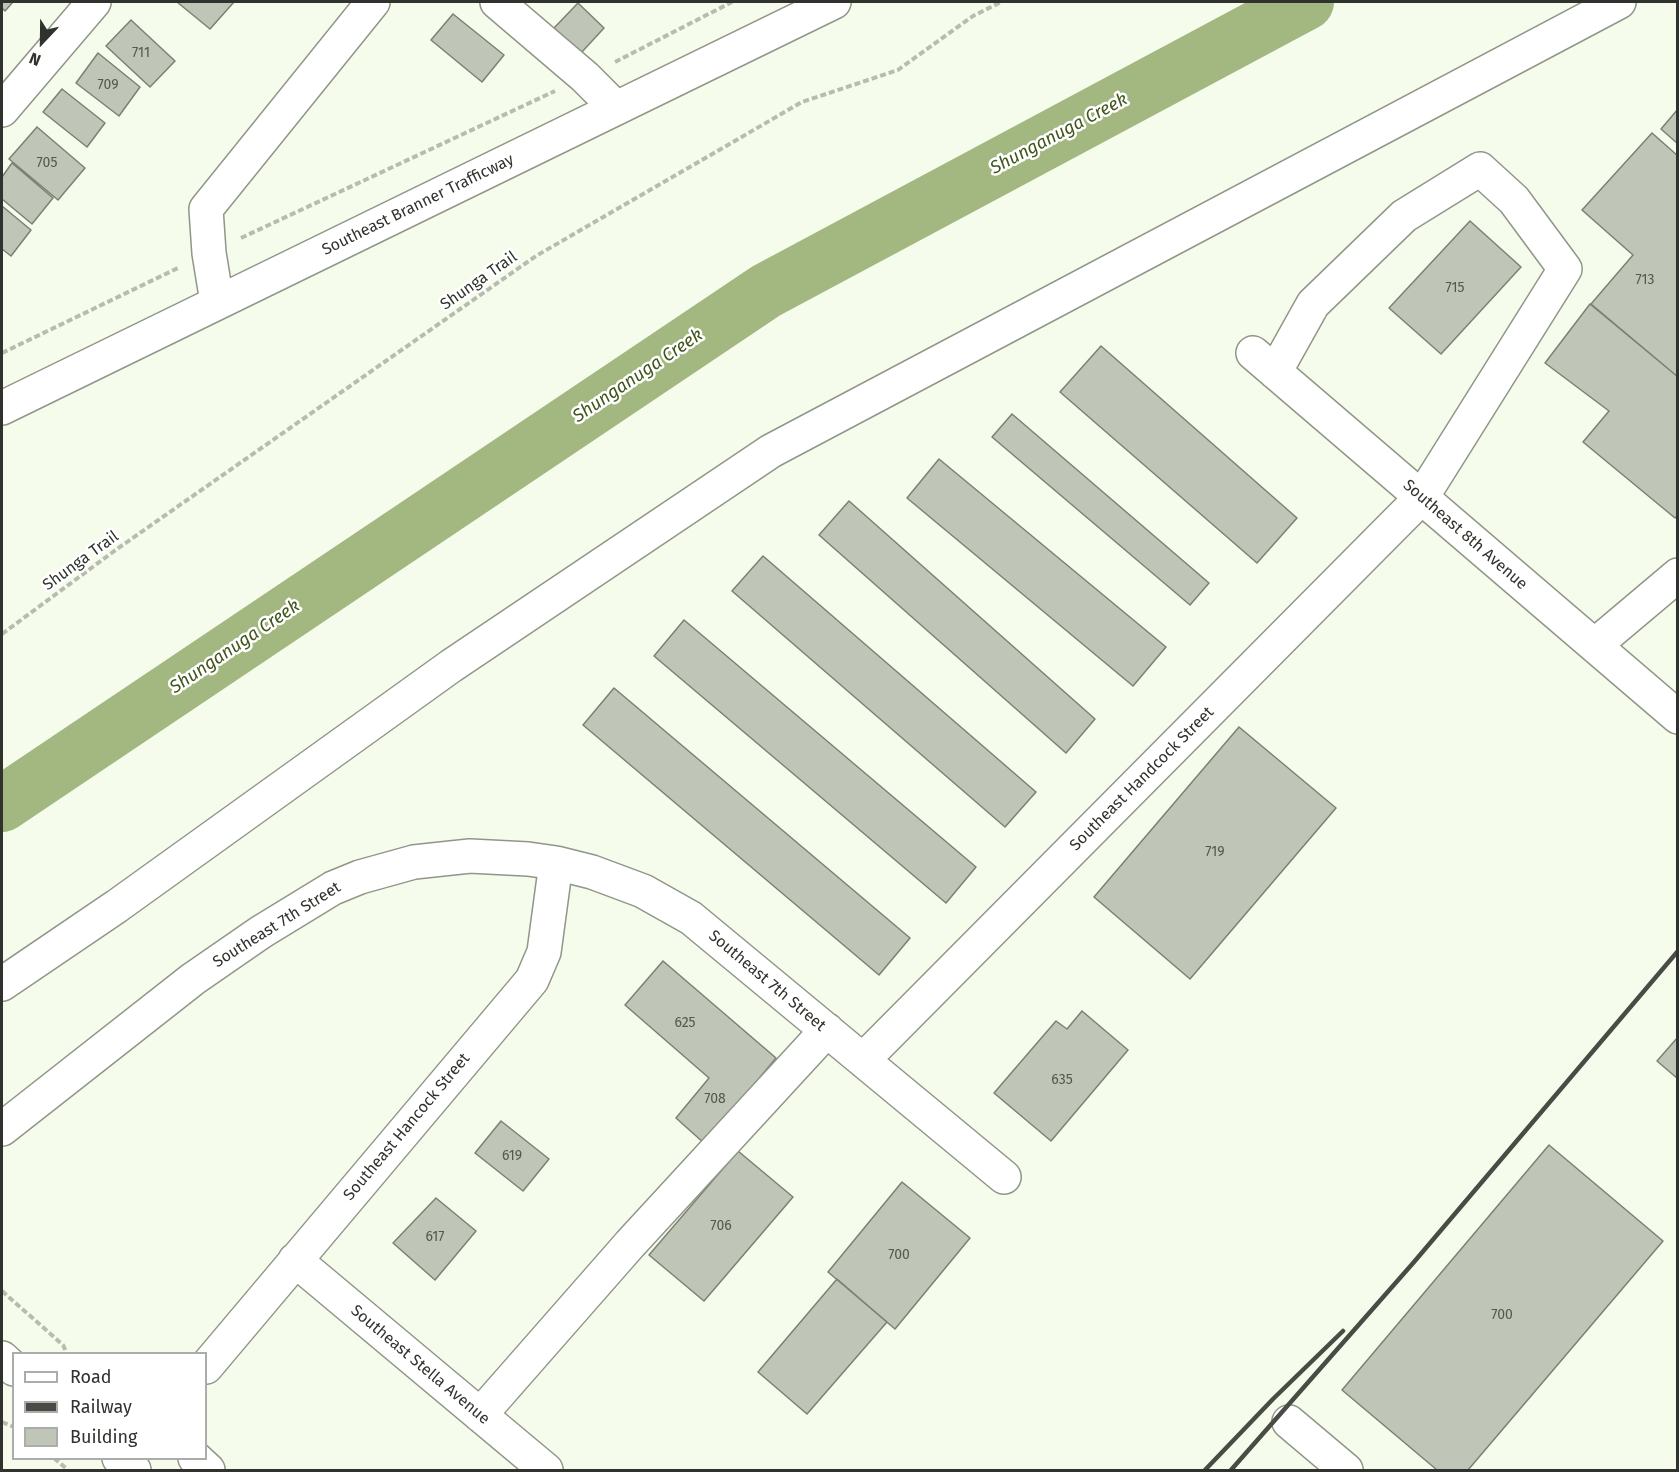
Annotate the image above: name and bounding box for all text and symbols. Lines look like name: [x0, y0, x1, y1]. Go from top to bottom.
north arrow: [12, 12, 72, 72]
house number: 711: [132, 45, 150, 61]
text: N: [27, 48, 44, 70]
house number: 709: [97, 77, 119, 93]
water label: Shunganuga Creek: [987, 89, 1131, 179]
street label: Southeast Branner Trafficway: [319, 150, 517, 260]
house number: 705: [37, 155, 57, 171]
street label: Shunga Trail: [437, 248, 521, 314]
house number: 713: [1635, 272, 1655, 288]
house number: 715: [1445, 280, 1465, 296]
water label: Shunganuga Creek: [569, 324, 707, 428]
street label: Southeast 8th Avenue: [1399, 476, 1531, 594]
street label: Shunga Trail: [39, 527, 123, 595]
water label: Shunganuga Creek: [166, 595, 304, 699]
street label: Southeast Handcock Street: [1066, 703, 1218, 855]
house number: 719: [1205, 844, 1225, 860]
street label: Southeast 7th Street: [210, 878, 344, 972]
street label: Southeast 7th Street: [705, 926, 829, 1036]
house number: 625: [674, 1015, 696, 1031]
street label: Southeast Hancock Street: [340, 1049, 474, 1205]
house number: 635: [1051, 1072, 1073, 1088]
house number: 708: [704, 1091, 726, 1107]
house number: 619: [502, 1148, 522, 1164]
house number: 706: [710, 1218, 732, 1234]
house number: 617: [425, 1229, 445, 1245]
house number: 700: [888, 1247, 910, 1263]
street label: Southeast Stella Avenue: [347, 1301, 493, 1429]
house number: 700: [1491, 1307, 1513, 1323]
legend: [12, 1352, 207, 1460]
text: Road: [70, 1366, 112, 1388]
text: Railway: [70, 1396, 132, 1418]
text: Building: [70, 1426, 137, 1448]

